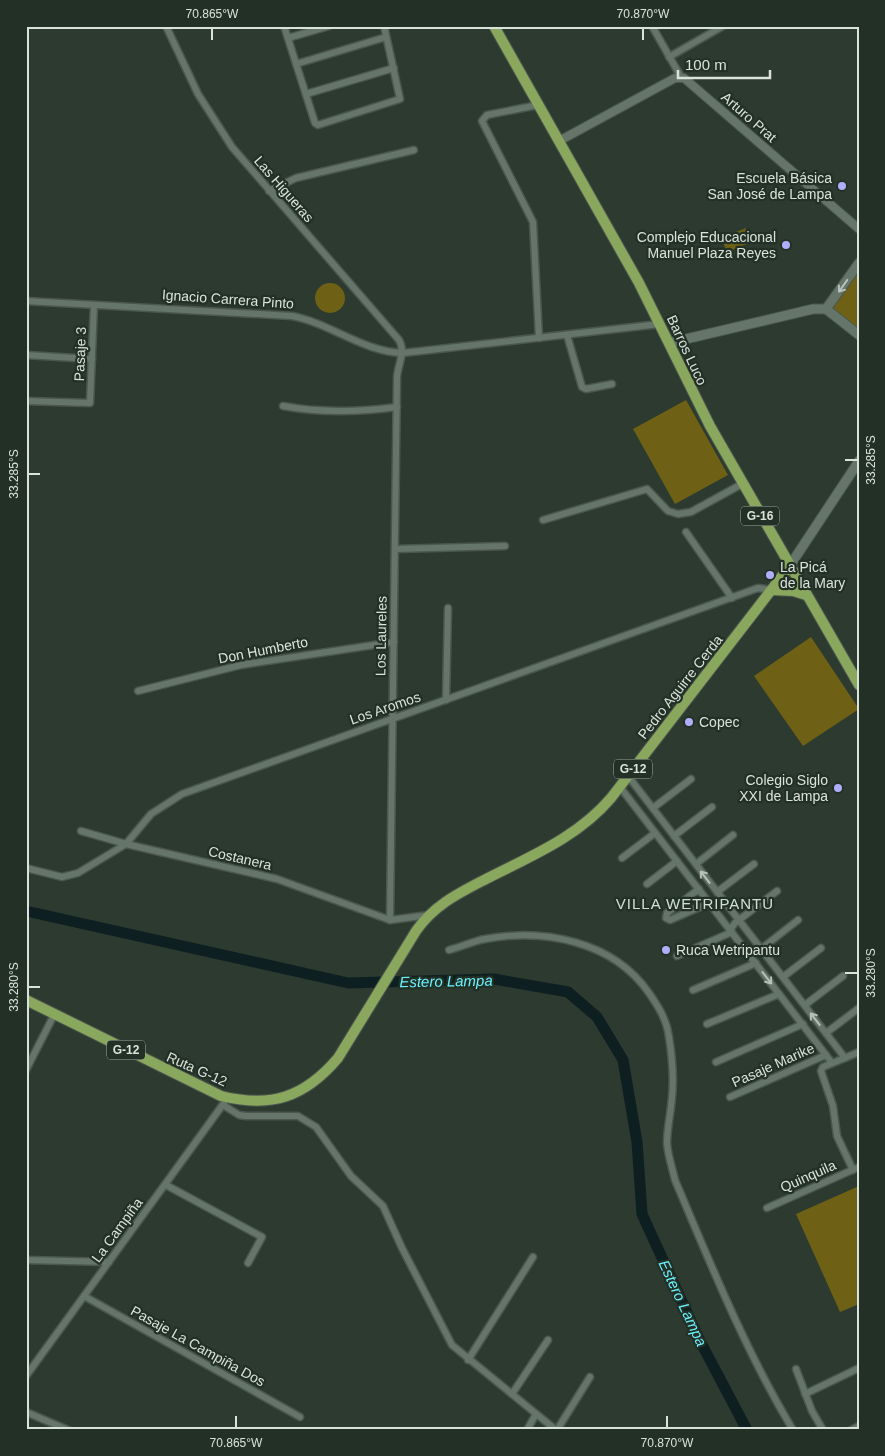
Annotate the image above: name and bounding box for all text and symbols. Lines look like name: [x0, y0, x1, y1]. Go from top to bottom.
text: 70.865°W: [186, 7, 239, 21]
text: 70.870°W: [617, 7, 670, 21]
scale bar: [678, 48, 770, 80]
text: 100 m: [685, 56, 727, 73]
street label: Arturo Prat: [718, 89, 780, 145]
street label: Las Higueras: [251, 153, 317, 225]
place label: Escuela Básica San José de Lampa: [707, 170, 832, 202]
marker: Escuela Básica San José de Lampa: [836, 180, 848, 192]
place label: Complejo Educacional Manuel Plaza Reyes: [637, 229, 776, 261]
marker: Complejo Educacional Manuel Plaza Reyes: [780, 239, 792, 251]
one-way arrow: [838, 279, 848, 293]
street label: Ignacio Carrera Pinto: [161, 286, 295, 312]
street label: Barros Luco: [664, 312, 710, 388]
street label: Pasaje 3: [71, 326, 89, 382]
text: 33.285°S: [864, 435, 878, 485]
text: 33.285°S: [7, 449, 21, 499]
road number: G-16: [741, 506, 779, 526]
place label: La Picá de la Mary: [780, 559, 845, 591]
marker: La Picá de la Mary: [764, 569, 776, 581]
street label: Los Laureles: [372, 596, 390, 676]
street label: Pedro Aguirre Cerda: [634, 632, 726, 742]
street label: Don Humberto: [217, 633, 309, 667]
street label: Los Aromos: [347, 688, 423, 728]
place label: Copec: [699, 714, 739, 730]
marker: Copec: [683, 716, 695, 728]
road number: G-12: [614, 760, 652, 779]
place label: Colegio Siglo XXI de Lampa: [739, 772, 828, 804]
marker: Colegio Siglo XXI de Lampa: [832, 782, 844, 794]
street label: Costanera: [207, 843, 273, 873]
one-way arrow: [700, 870, 711, 883]
district label: VILLA WETRIPANTU: [616, 895, 774, 912]
place label: Ruca Wetripantu: [676, 942, 780, 958]
marker: Ruca Wetripantu: [660, 944, 672, 956]
text: 33.280°S: [864, 948, 878, 998]
text: 33.280°S: [7, 962, 21, 1012]
one-way arrow: [762, 971, 772, 985]
water label: Estero Lampa: [399, 972, 493, 990]
one-way arrow: [810, 1013, 821, 1026]
road number: G-12: [107, 1040, 145, 1060]
street label: Pasaje Marike: [729, 1040, 817, 1090]
street label: Ruta G-12: [164, 1049, 230, 1090]
street label: Quinquila: [778, 1157, 838, 1195]
street label: La Campiña: [88, 1195, 146, 1265]
water label: Estero Lampa: [656, 1257, 710, 1349]
street label: Pasaje La Campiña Dos: [128, 1302, 268, 1390]
text: 70.865°W: [210, 1436, 263, 1450]
text: 70.870°W: [641, 1436, 694, 1450]

